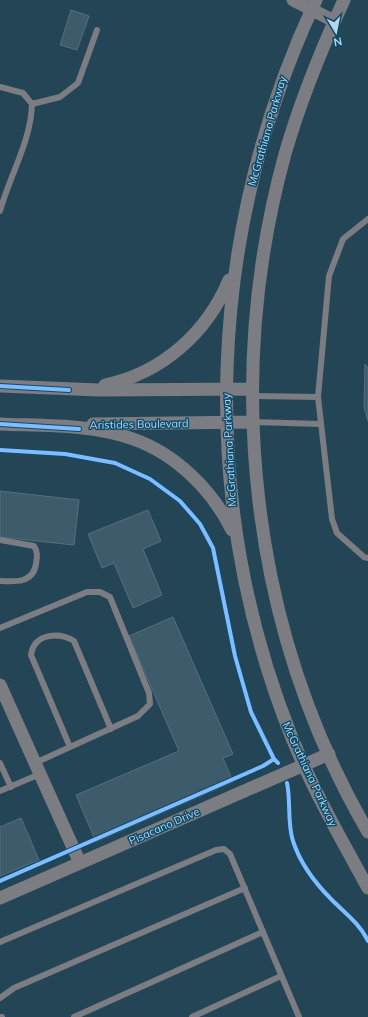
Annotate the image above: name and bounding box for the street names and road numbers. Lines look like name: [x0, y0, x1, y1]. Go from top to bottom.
street label: McGrathiana Parkway: [245, 74, 289, 188]
street label: McGrathiana Parkway: [219, 393, 239, 507]
street label: Aristides Boulevard: [89, 416, 189, 432]
street label: McGrathiana Parkway: [280, 720, 340, 829]
street label: Pisacano Drive: [126, 804, 202, 848]

